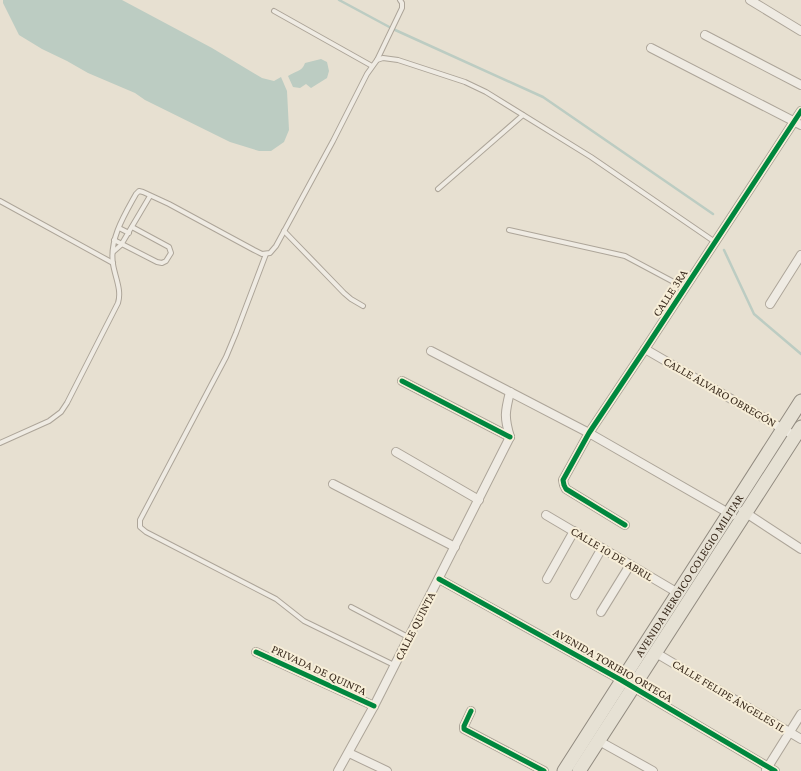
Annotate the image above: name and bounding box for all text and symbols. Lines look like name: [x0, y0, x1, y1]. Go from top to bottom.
street label: CALLE 3RA: [650, 267, 690, 319]
street label: CALLE ÁLVARO OBREGÓN: [661, 354, 779, 430]
street label: AVENIDA HEROICO COLEGIO MILITAR: [632, 491, 747, 660]
street label: CALLE 10 DE ABRIL: [568, 524, 656, 584]
street label: CALLE QUINTA: [392, 589, 438, 663]
street label: AVENIDA TORIBIO ORTEGA: [551, 625, 675, 705]
street label: PRIVADA DE QUINTA: [269, 642, 369, 698]
street label: CALLE FELIPE ÁNGELES IL: [670, 656, 788, 736]

